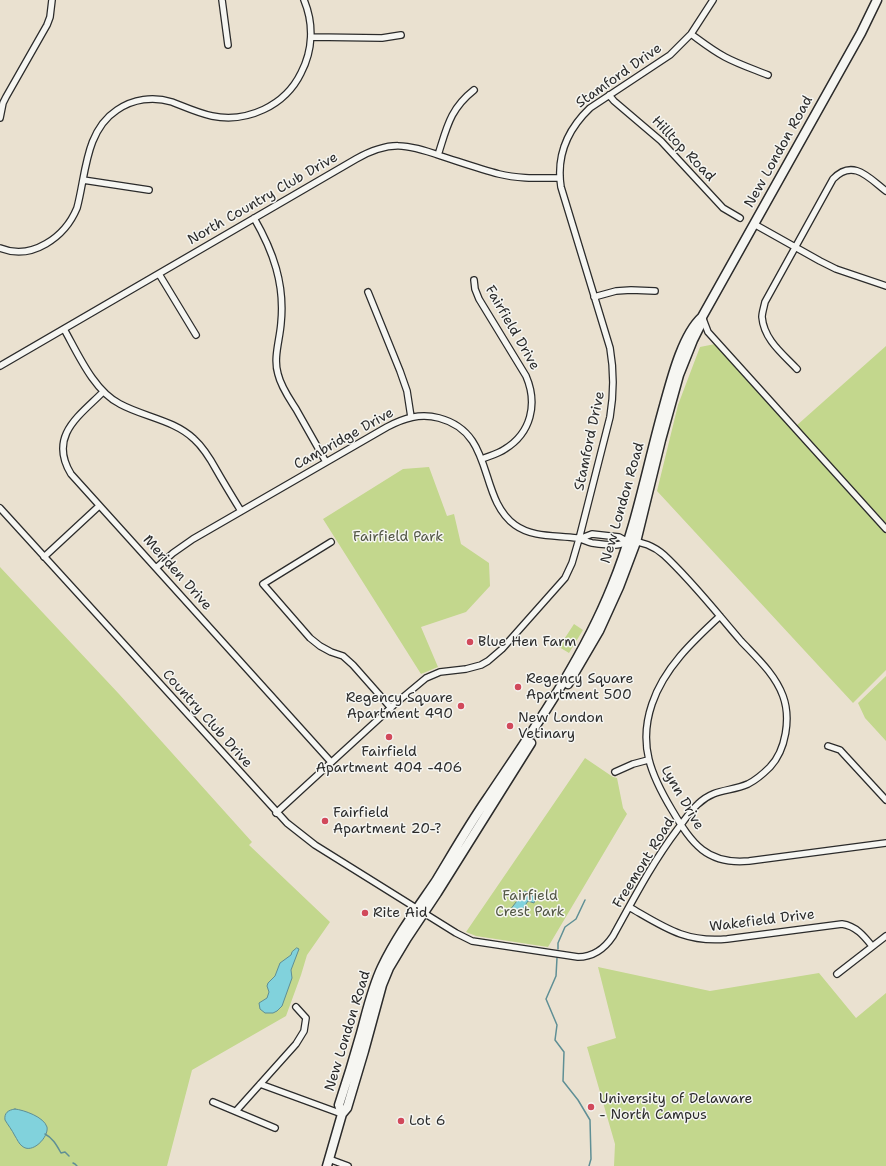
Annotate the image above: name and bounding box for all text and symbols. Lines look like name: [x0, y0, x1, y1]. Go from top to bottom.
street label: Stamford Drive: [573, 40, 665, 112]
street label: New London Road: [741, 93, 817, 211]
street label: Hilltop Road: [648, 113, 718, 185]
street label: North Country Club Drive: [185, 149, 341, 249]
street label: Fairfield Drive: [481, 283, 543, 373]
street label: Stamford Drive: [571, 390, 609, 492]
street label: Cambridge Drive: [291, 405, 397, 473]
street label: New London Road: [598, 441, 648, 565]
park label: Fairfield Park: [353, 529, 443, 545]
street label: Meriden Drive: [139, 532, 215, 614]
place label: Blue Hen Farm: [478, 634, 576, 650]
marker: Blue Hen Farm: [465, 637, 475, 647]
street label: Country Club Drive: [159, 667, 255, 771]
place label: Regency Square Apartment 500: [526, 671, 633, 704]
marker: Regency Square Apartment 500: [513, 682, 523, 692]
place label: Regency Square Apartment 490: [346, 690, 453, 722]
marker: Regency Square Apartment 490: [456, 701, 466, 711]
place label: New London Vetinary: [518, 710, 603, 742]
marker: New London Vetinary: [505, 721, 515, 731]
marker: Fairfield Apartment 404 -406: [384, 732, 394, 742]
place label: Fairfield Apartment 404 -406: [316, 744, 462, 776]
street label: Lynn Drive: [657, 763, 707, 833]
place label: Fairfield Apartment 20-?: [333, 805, 441, 838]
street label: Freemont Road: [609, 815, 679, 911]
marker: Fairfield Apartment 20-?: [320, 816, 330, 826]
park label: Fairfield Crest Park: [495, 888, 565, 920]
place label: Rite Aid: [373, 905, 428, 921]
street label: Wakefield Drive: [708, 906, 816, 936]
marker: Rite Aid: [360, 908, 370, 918]
street label: New London Road: [322, 969, 374, 1093]
place label: University of Delaware - North Campus: [599, 1091, 753, 1124]
marker: University of Delaware - North Campus: [586, 1102, 596, 1112]
place label: Lot 6: [409, 1113, 445, 1129]
marker: Lot 6: [396, 1116, 406, 1126]

